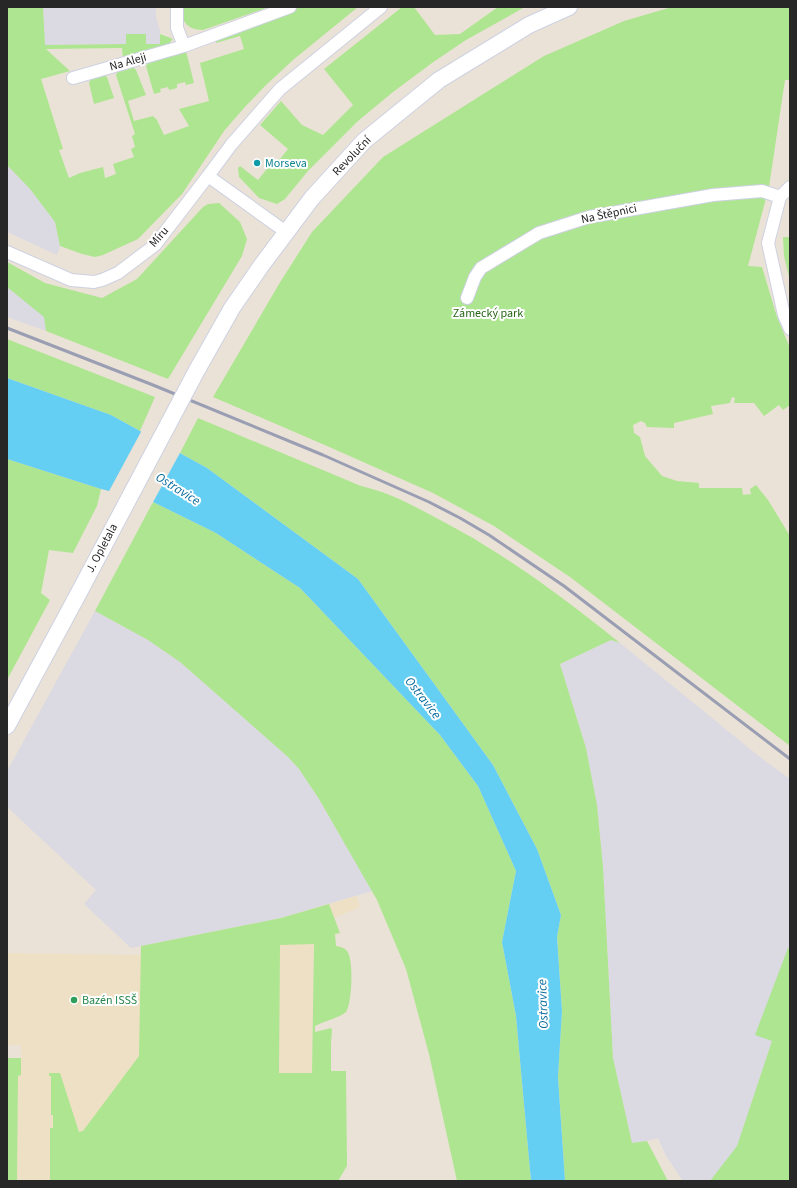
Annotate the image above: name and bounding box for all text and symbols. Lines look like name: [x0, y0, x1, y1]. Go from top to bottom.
street label: Na Aleji: [108, 49, 148, 75]
street label: Revoluční: [329, 132, 376, 180]
place label: Morseva: [265, 155, 307, 172]
marker: Morseva: [252, 158, 262, 168]
street label: Na Štěpnici: [579, 200, 639, 228]
street label: Míru: [145, 223, 173, 251]
park label: Zámecký park: [453, 305, 523, 322]
water label: Ostravice: [152, 468, 204, 510]
street label: J. Opletala: [82, 520, 122, 576]
water label: Ostravice: [401, 673, 445, 723]
water label: Ostravice: [533, 979, 553, 1029]
place label: Bazén ISSŠ: [82, 992, 137, 1009]
marker: Bazén ISSŠ: [69, 995, 79, 1005]

